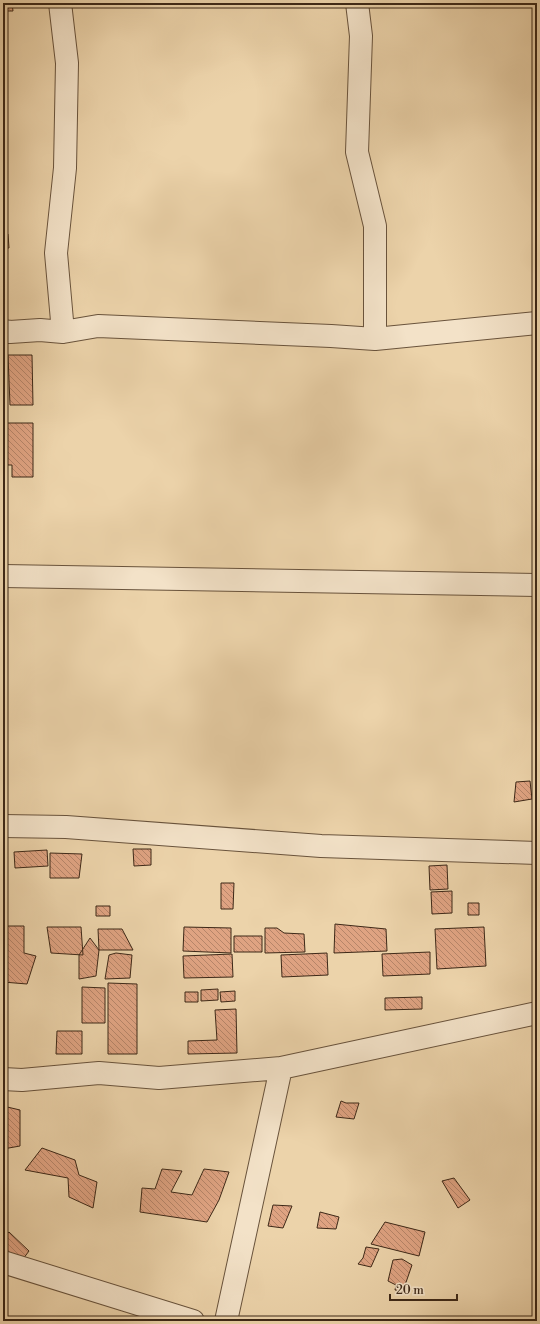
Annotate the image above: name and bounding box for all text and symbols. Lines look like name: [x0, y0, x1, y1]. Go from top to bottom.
scale bar: [390, 1276, 457, 1302]
text: 20 m: [396, 1283, 424, 1298]

